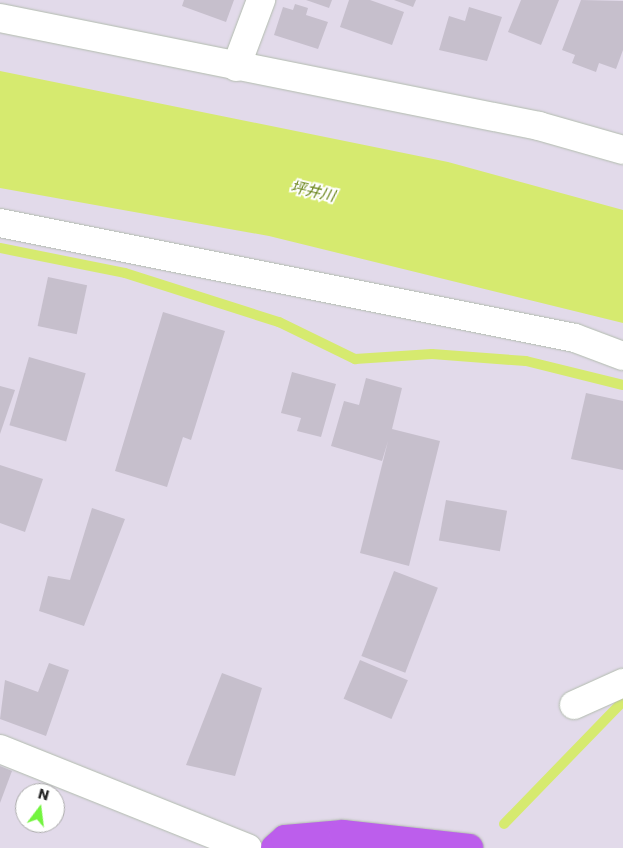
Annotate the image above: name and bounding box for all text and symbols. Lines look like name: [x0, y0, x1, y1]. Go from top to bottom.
water label: 坪井川: [289, 177, 337, 205]
north arrow: [15, 783, 65, 833]
text: N: [36, 783, 51, 805]

